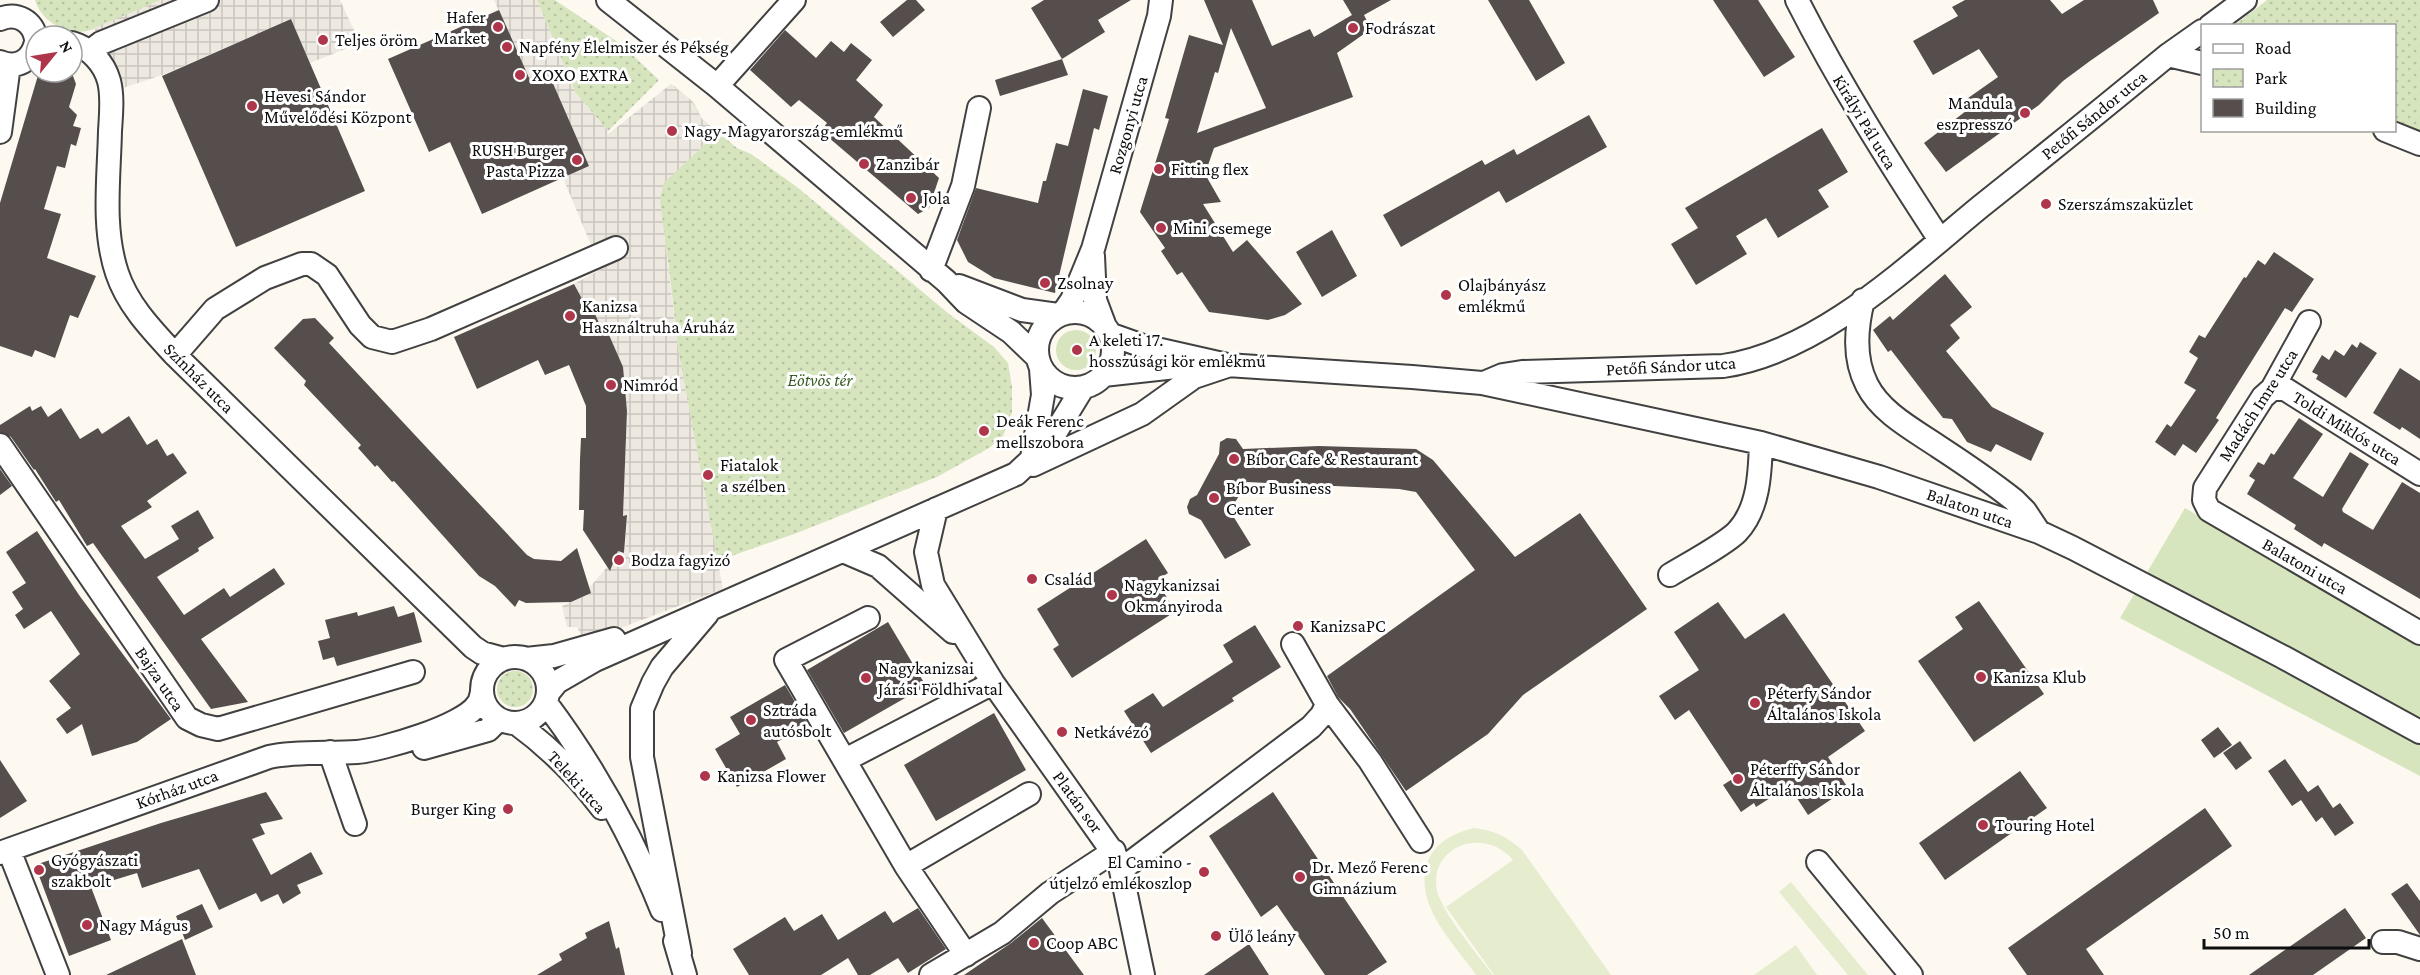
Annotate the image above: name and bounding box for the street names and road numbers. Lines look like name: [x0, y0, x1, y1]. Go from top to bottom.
street label: Petőfi Sándor utca: [2037, 66, 2151, 164]
street label: Királyi Pál utca: [1829, 71, 1901, 173]
street label: Rozgonyi utca: [1104, 74, 1152, 176]
street label: Színház utca: [160, 339, 238, 417]
street label: Madách Imre utca: [2214, 345, 2302, 465]
street label: Petőfi Sándor utca: [1605, 353, 1737, 379]
street label: Toldi Miklós utca: [2289, 387, 2405, 469]
street label: Balaton utca: [1924, 484, 2016, 532]
street label: Balatoni utca: [2259, 534, 2351, 598]
street label: Bajza utca: [130, 643, 189, 715]
street label: Teleki utca: [544, 747, 610, 817]
street label: Kórház utca: [133, 765, 221, 813]
street label: Platán sor: [1049, 767, 1108, 837]

